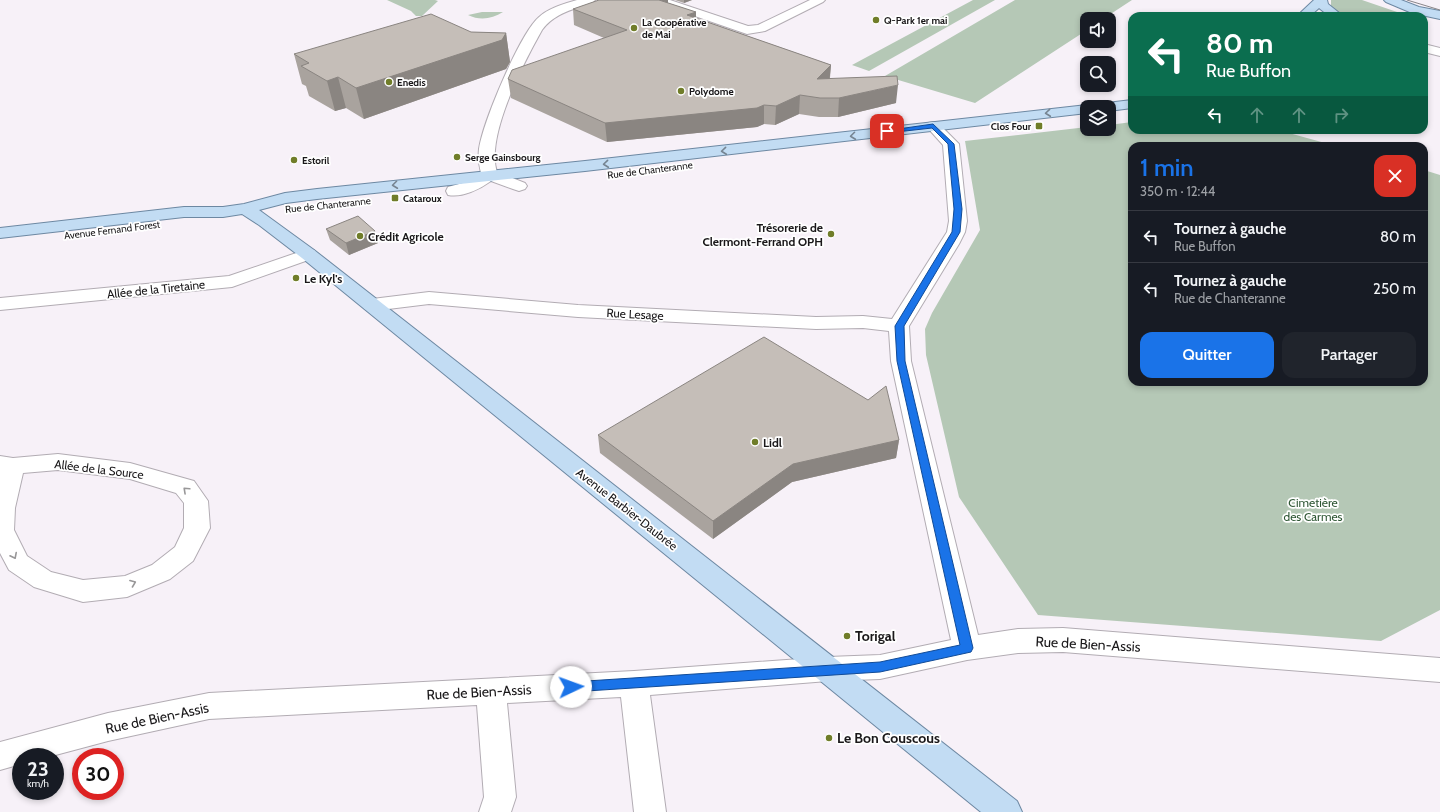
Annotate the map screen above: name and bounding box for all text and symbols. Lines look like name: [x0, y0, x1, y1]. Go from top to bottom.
map controls: [1080, 12, 1116, 136]
button: sound: [1080, 12, 1116, 48]
place label: Q-Park 1er mai: [884, 14, 947, 27]
marker: Q-Park 1er mai: [871, 15, 881, 25]
place label: La Coopérative de Mai: [642, 16, 707, 41]
marker: La Coopérative de Mai: [629, 23, 639, 33]
text: 80 m: [1206, 26, 1273, 60]
icon: left: [1140, 28, 1192, 80]
button: search: [1080, 56, 1116, 92]
text: Rue Buffon: [1206, 60, 1291, 82]
place label: Enedis: [397, 76, 426, 89]
marker: Enedis: [384, 77, 394, 87]
place label: Polydome: [689, 85, 734, 98]
marker: Polydome: [676, 86, 686, 96]
button: layers: [1080, 100, 1116, 136]
icon: left: [1204, 104, 1226, 126]
icon: ahead: [1246, 104, 1268, 126]
icon: ahead: [1288, 104, 1310, 126]
icon: right: [1330, 104, 1352, 126]
one-way arrow: [1045, 108, 1051, 117]
pin: [870, 114, 904, 148]
icon: arrive: [876, 120, 898, 142]
place label: Clos Four: [991, 120, 1032, 133]
marker: Clos Four: [1034, 121, 1044, 131]
one-way arrow: [850, 131, 856, 140]
one-way arrow: [720, 146, 727, 155]
place label: Serge Gainsbourg: [465, 151, 541, 164]
marker: Serge Gainsbourg: [452, 152, 462, 162]
text: 1 min: [1140, 153, 1194, 182]
place label: Estoril: [302, 154, 330, 167]
marker: Estoril: [289, 155, 299, 165]
button: close: [1374, 155, 1416, 197]
street label: Rue de Chanteranne: [607, 158, 693, 182]
one-way arrow: [603, 159, 609, 168]
one-way arrow: [392, 181, 398, 190]
text: 350 m · 12:44: [1140, 183, 1215, 199]
place label: Cataroux: [403, 192, 442, 205]
marker: Cataroux: [390, 193, 400, 203]
street label: Rue de Chanteranne: [285, 194, 371, 216]
street label: Avenue Fernand Forest: [63, 218, 161, 242]
place label: Trésorerie de Clermont-Ferrand OPH: [702, 220, 823, 249]
text: Tournez à gauche: [1174, 220, 1286, 238]
icon: left: [1140, 226, 1162, 248]
text: 80 m: [1380, 228, 1416, 246]
place label: Crédit Agricole: [368, 229, 444, 244]
marker: Trésorerie de Clermont-Ferrand OPH: [826, 229, 836, 239]
marker: Crédit Agricole: [355, 231, 365, 241]
text: Rue Buffon: [1174, 238, 1235, 254]
place label: Le Kyl's: [304, 271, 342, 286]
text: Tournez à gauche: [1174, 272, 1286, 290]
marker: Le Kyl's: [291, 273, 301, 283]
street label: Allée de la Tiretaine: [106, 276, 206, 302]
icon: left: [1140, 278, 1162, 300]
text: 250 m: [1373, 280, 1416, 298]
text: Rue de Chanteranne: [1174, 290, 1286, 306]
street label: Rue Lesage: [606, 305, 664, 323]
button: Quitter: [1140, 332, 1274, 378]
button: Partager: [1282, 332, 1416, 378]
place label: Lidl: [763, 435, 782, 450]
marker: Lidl: [750, 437, 760, 447]
street label: Allée de la Source: [54, 456, 144, 482]
street label: Avenue Barbier-Daubrée: [573, 465, 681, 553]
one-way arrow: [183, 488, 191, 495]
park label: Cimetière des Carmes: [1283, 495, 1343, 524]
one-way arrow: [9, 552, 17, 559]
one-way arrow: [129, 580, 136, 588]
place label: Torigal: [855, 627, 896, 645]
marker: Torigal: [842, 631, 852, 641]
street label: Rue de Bien-Assis: [1035, 632, 1141, 656]
position arrow: [550, 666, 592, 708]
street label: Rue de Bien-Assis: [426, 680, 532, 704]
street label: Rue de Bien-Assis: [104, 698, 211, 738]
place label: Le Bon Couscous: [837, 729, 940, 747]
marker: Le Bon Couscous: [824, 733, 834, 743]
speed limit sign: 30: [72, 748, 124, 800]
text: 23: [27, 757, 49, 781]
text: km/h: [27, 777, 49, 790]

